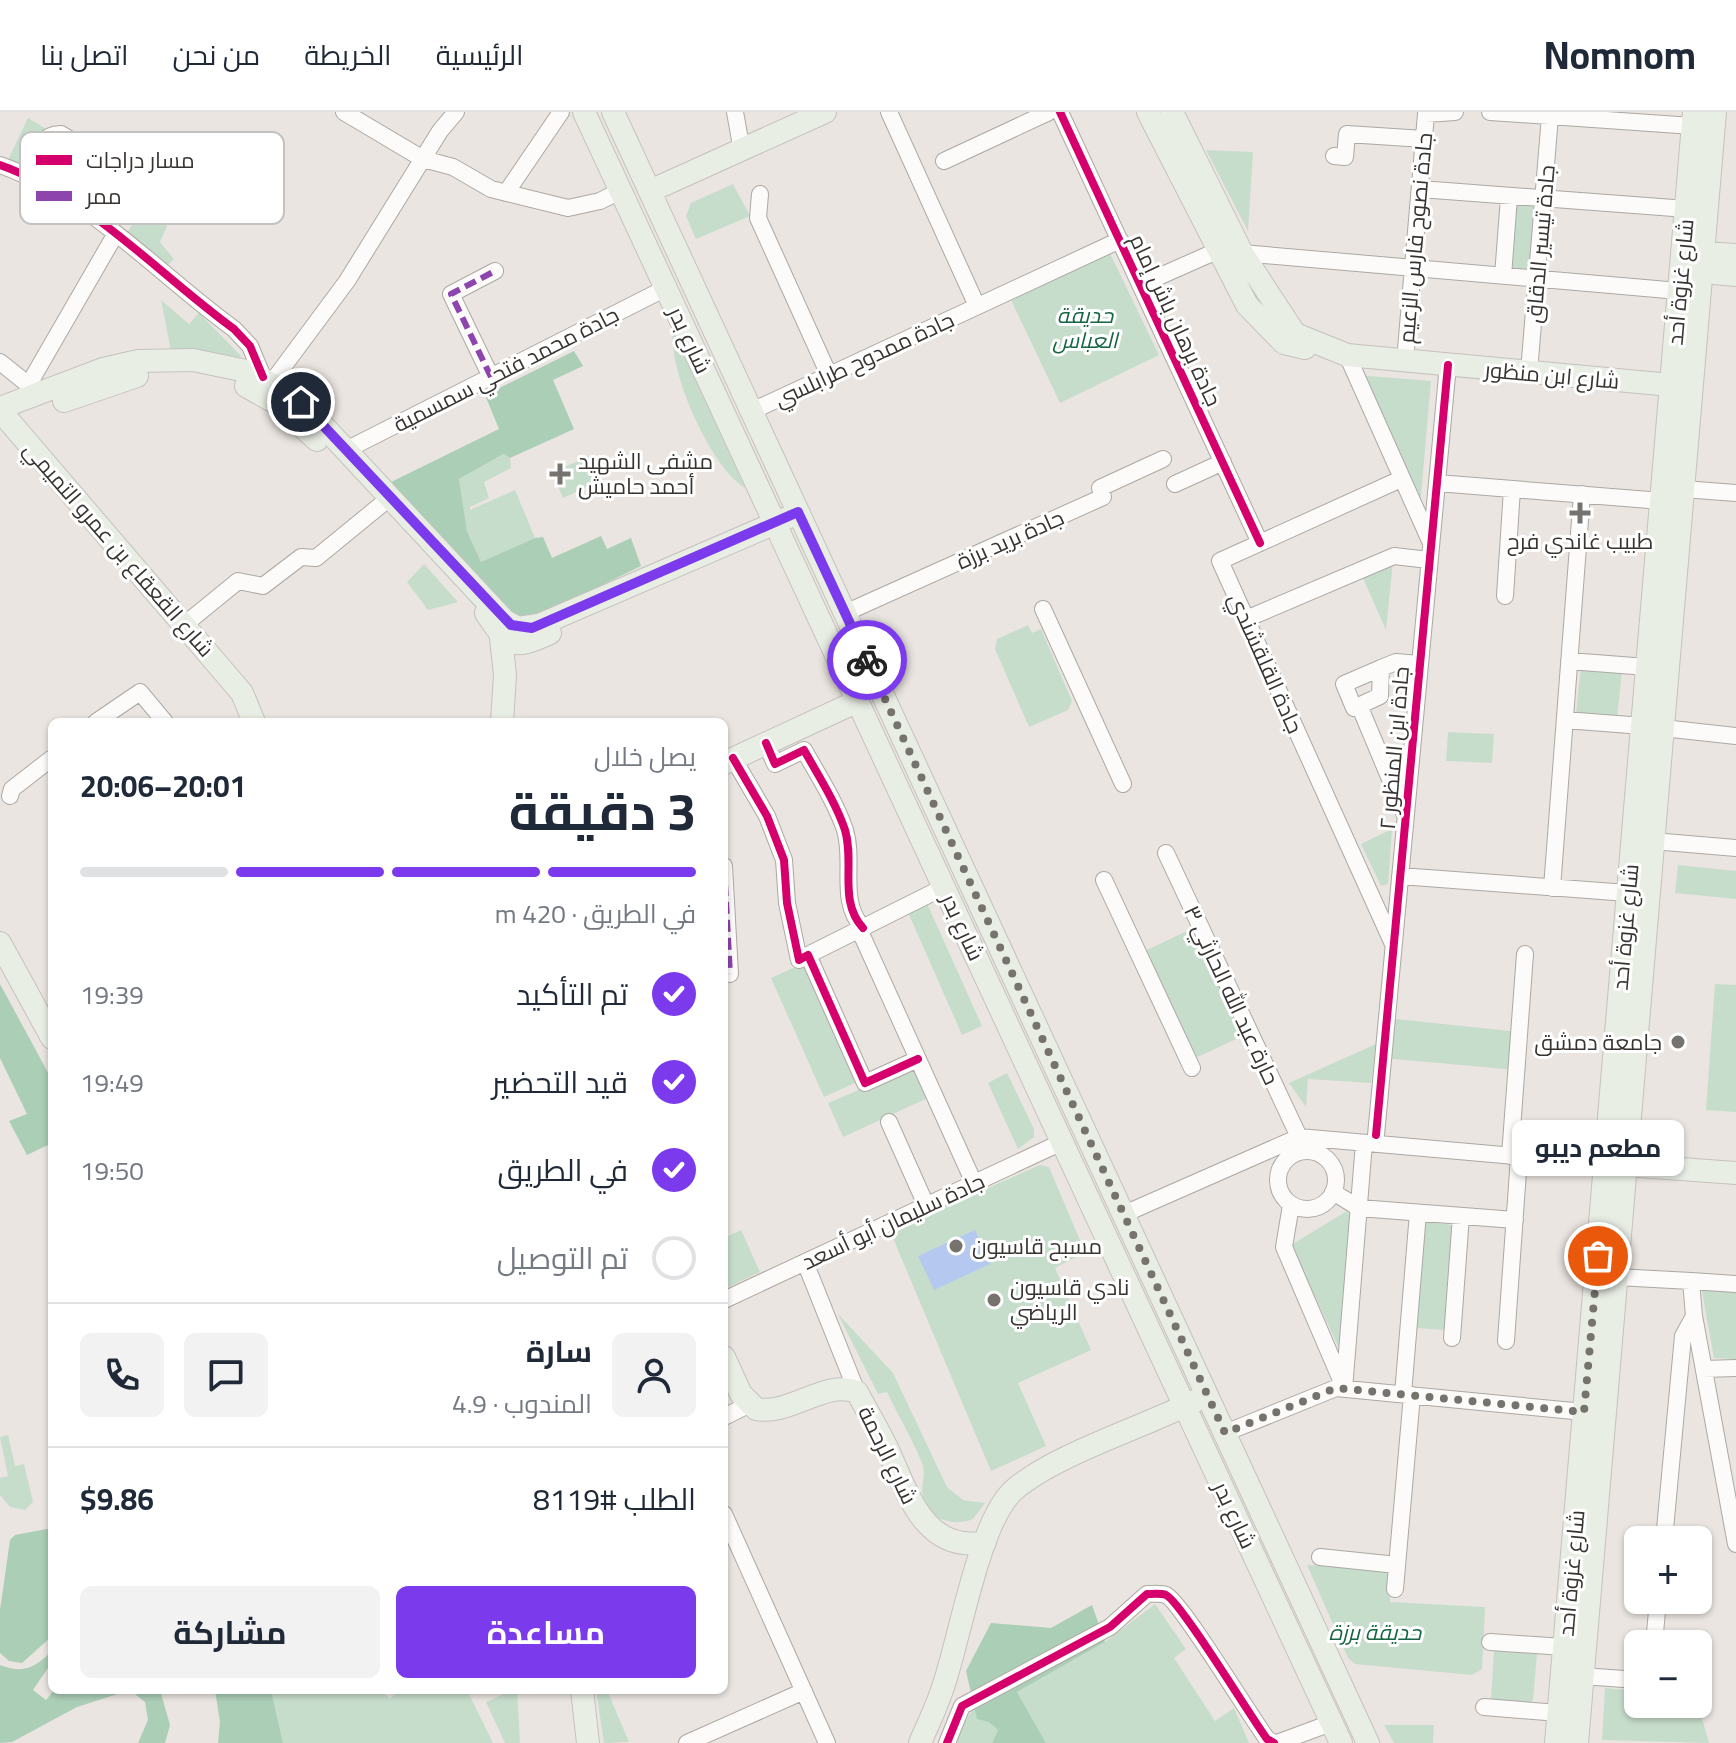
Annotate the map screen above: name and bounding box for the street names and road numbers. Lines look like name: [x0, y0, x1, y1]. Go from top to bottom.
street label: جادة نصوح فارس الزعيم: [1385, 131, 1445, 345]
street label: جادة تيسير الدقاق: [1512, 163, 1568, 325]
street label: شارع غزوة أحد: [1654, 217, 1706, 347]
street label: جادة برهان باش إمام: [1117, 226, 1235, 414]
street label: جادة محمد فتحي سمسمية: [385, 294, 627, 444]
street label: شارع بدر: [655, 297, 724, 381]
street label: جادة ممدوح طرابلسي: [767, 299, 961, 419]
street label: شارع ابن منظور: [1481, 348, 1621, 402]
street label: شارع القعقاع بن عمرو التميمي: [12, 431, 226, 667]
street label: جادة بريد برزة: [949, 496, 1071, 582]
street label: جادة القلقشندي: [1216, 586, 1316, 740]
street label: جادة ابن المنظور ٢: [1366, 665, 1422, 831]
street label: شارع غزوة أحد: [1599, 862, 1651, 992]
street label: شارع بدر: [928, 884, 997, 968]
street label: حارة عبد الله الحارثي ٣: [1172, 898, 1292, 1092]
street label: جادة سليمان أبو أسعد: [794, 1160, 992, 1282]
street label: شارع الرحمة: [846, 1398, 930, 1512]
street label: شارع بدر: [1200, 1472, 1269, 1556]
street label: شارع غزوة أحد: [1545, 1508, 1597, 1638]

